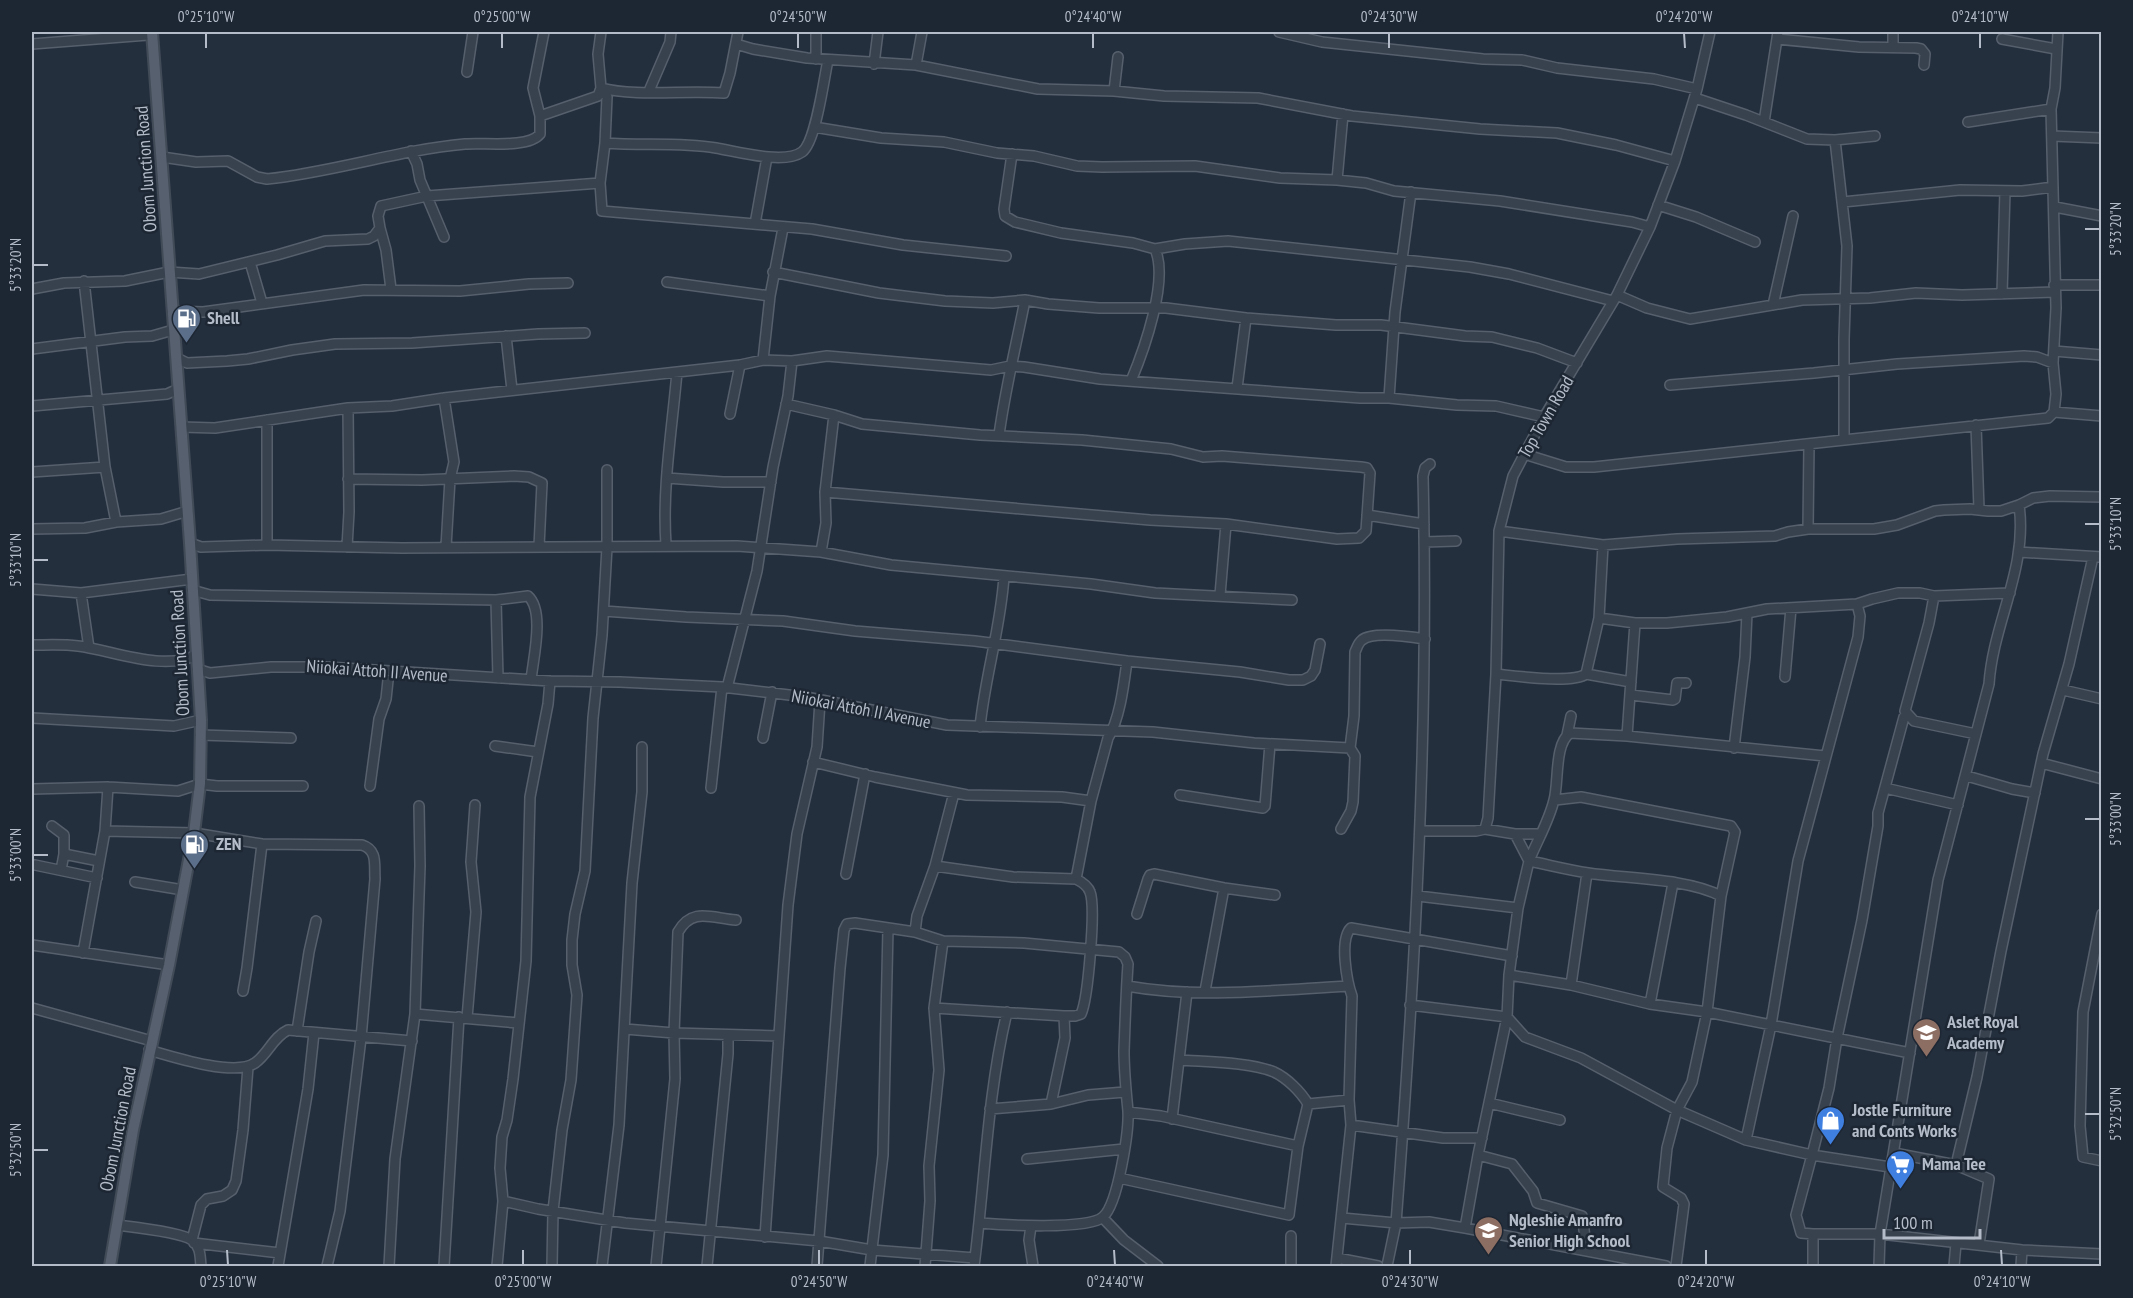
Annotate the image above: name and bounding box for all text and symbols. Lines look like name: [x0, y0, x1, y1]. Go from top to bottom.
text: 0°25'10"W: [178, 7, 234, 26]
text: 0°25'00"W: [474, 7, 530, 26]
text: 0°24'50"W: [770, 7, 826, 26]
text: 0°24'40"W: [1065, 7, 1121, 26]
text: 0°24'30"W: [1361, 7, 1417, 26]
text: 0°24'20"W: [1656, 7, 1712, 26]
text: 0°24'10"W: [1952, 7, 2008, 26]
street label: Obom Junction Road: [130, 105, 161, 233]
text: 5°33'20"N: [2106, 202, 2125, 256]
text: 5°33'20"N: [6, 238, 25, 292]
fuel station icon: Shell: [170, 302, 202, 344]
place label: Shell: [207, 306, 240, 329]
street label: Top Town Road: [1513, 371, 1579, 462]
text: 5°33'10"N: [2106, 497, 2125, 551]
text: 5°33'10"N: [6, 533, 25, 587]
street label: Obom Junction Road: [165, 589, 194, 717]
street label: Niiokai Attoh II Avenue: [306, 654, 448, 687]
street label: Niiokai Attoh II Avenue: [789, 684, 933, 733]
text: 5°33'00"N: [2106, 792, 2125, 846]
text: 5°33'00"N: [6, 828, 25, 882]
fuel station icon: ZEN: [179, 828, 211, 870]
place label: ZEN: [216, 832, 241, 855]
place label: Aslet Royal Academy: [1946, 1010, 2019, 1054]
school or university icon: Aslet Royal Academy: [1910, 1016, 1942, 1058]
street label: Obom Junction Road: [94, 1065, 141, 1193]
text: 5°32'50"N: [2106, 1087, 2125, 1141]
place label: Jostle Furniture and Conts Works: [1851, 1098, 1957, 1142]
shop icon: Jostle Furniture and Conts Works: [1815, 1104, 1847, 1146]
text: 5°32'50"N: [6, 1123, 25, 1177]
supermarket icon: Mama Tee: [1885, 1148, 1917, 1190]
place label: Mama Tee: [1922, 1152, 1986, 1175]
scale bar: [1884, 1202, 1980, 1240]
place label: Ngleshie Amanfro Senior High School: [1509, 1208, 1630, 1252]
text: 100 m: [1893, 1211, 1933, 1234]
school or university icon: Ngleshie Amanfro Senior High School: [1472, 1214, 1504, 1256]
text: 0°25'10"W: [200, 1272, 256, 1291]
text: 0°25'00"W: [495, 1272, 551, 1291]
text: 0°24'50"W: [791, 1272, 847, 1291]
text: 0°24'40"W: [1087, 1272, 1143, 1291]
text: 0°24'30"W: [1382, 1272, 1438, 1291]
text: 0°24'20"W: [1678, 1272, 1734, 1291]
text: 0°24'10"W: [1974, 1272, 2030, 1291]

